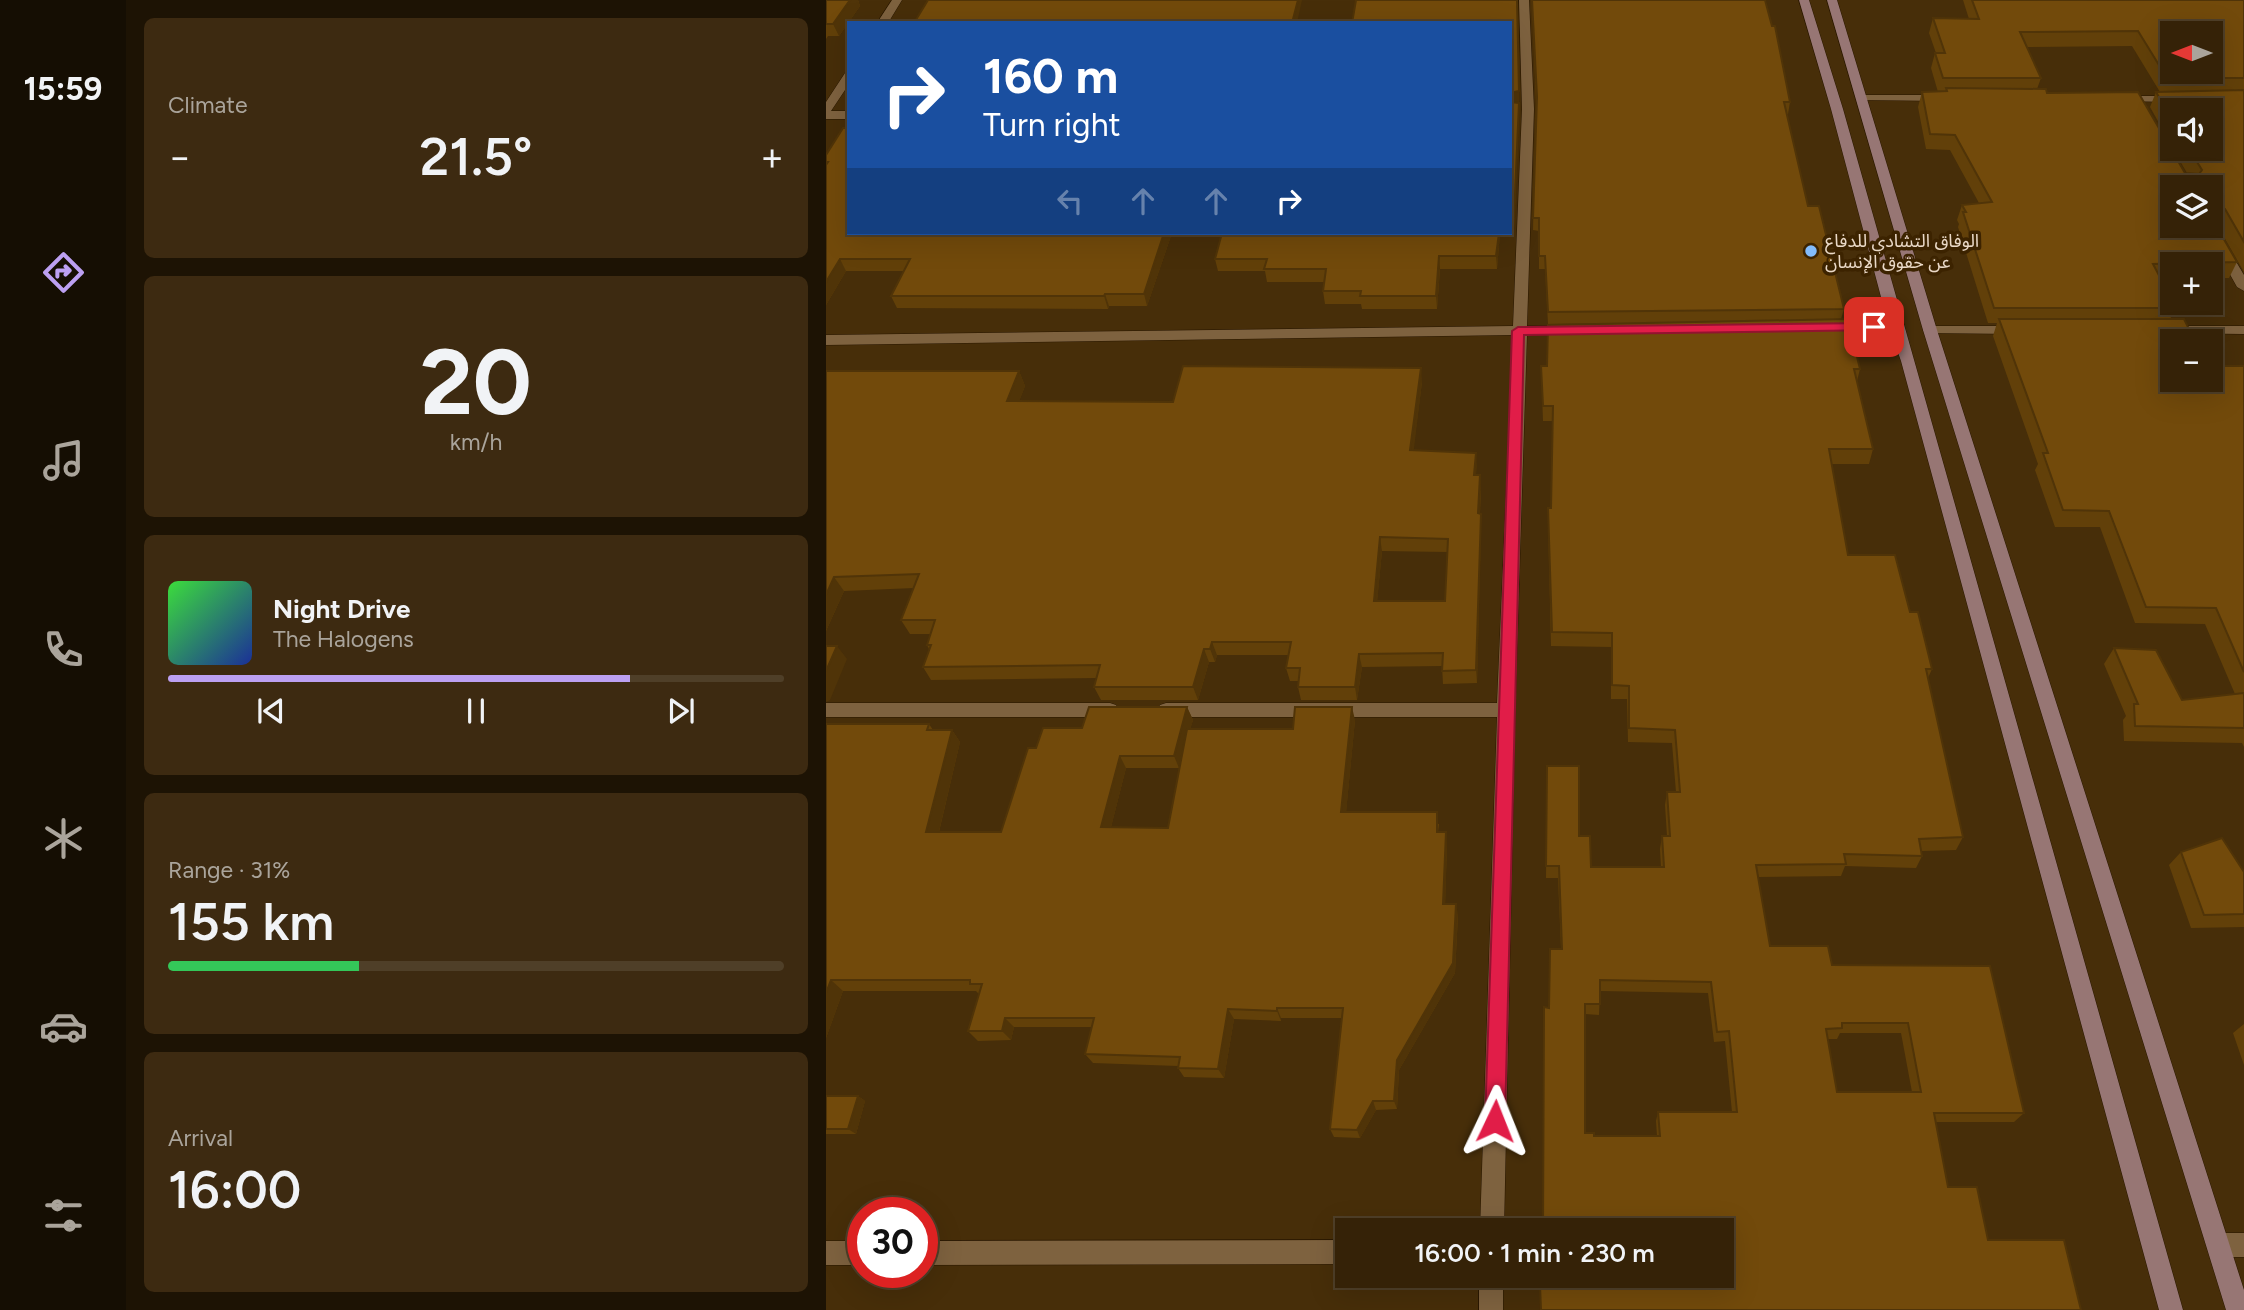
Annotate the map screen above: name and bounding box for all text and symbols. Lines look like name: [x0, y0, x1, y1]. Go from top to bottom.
north arrow: [2160, 21, 2222, 84]
map controls: [2160, 21, 2223, 392]
text: 160 m: [983, 46, 1118, 105]
icon: right: [868, 49, 959, 140]
text: 15:59: [24, 70, 102, 108]
text: Climate: [168, 91, 247, 119]
button: sound: [2160, 98, 2223, 161]
text: Turn right: [983, 106, 1121, 144]
text: 21.5°: [419, 126, 533, 188]
text: −: [168, 134, 192, 180]
text: +: [760, 134, 784, 180]
button: layers: [2160, 175, 2223, 238]
icon: left: [1051, 182, 1089, 220]
icon: ahead: [1124, 182, 1162, 220]
icon: ahead: [1197, 182, 1235, 220]
icon: right: [1270, 182, 1308, 220]
place label: الوفاق التشادي للدفاع عن حقوق الإنسان: [1825, 230, 1979, 274]
marker: الوفاق التشادي للدفاع عن حقوق الإنسان: [1803, 243, 1819, 259]
icon: directions: [39, 248, 88, 297]
button: +: [2160, 252, 2223, 315]
pin: [1844, 297, 1904, 357]
icon: arrive: [1855, 308, 1893, 346]
text: 20: [420, 328, 532, 437]
button: −: [2160, 329, 2223, 392]
text: km/h: [450, 428, 502, 456]
icon: music: [39, 436, 88, 485]
text: Night Drive: [273, 593, 410, 625]
icon: phone: [39, 625, 88, 674]
text: The Halogens: [273, 625, 414, 653]
icon: previous: [252, 692, 290, 730]
icon: pause: [457, 692, 495, 730]
icon: next: [662, 692, 700, 730]
icon: climate: [39, 814, 88, 863]
text: Range · 31%: [168, 856, 290, 884]
text: 155 km: [168, 891, 334, 953]
icon: car: [39, 1002, 88, 1051]
position arrow: [1458, 1084, 1532, 1158]
text: Arrival: [168, 1124, 233, 1152]
text: 16:00: [168, 1159, 301, 1221]
icon: filters: [39, 1191, 88, 1240]
speed limit sign: 30: [847, 1197, 938, 1288]
text: 16:00 · 1 min · 230 m: [1414, 1237, 1655, 1269]

